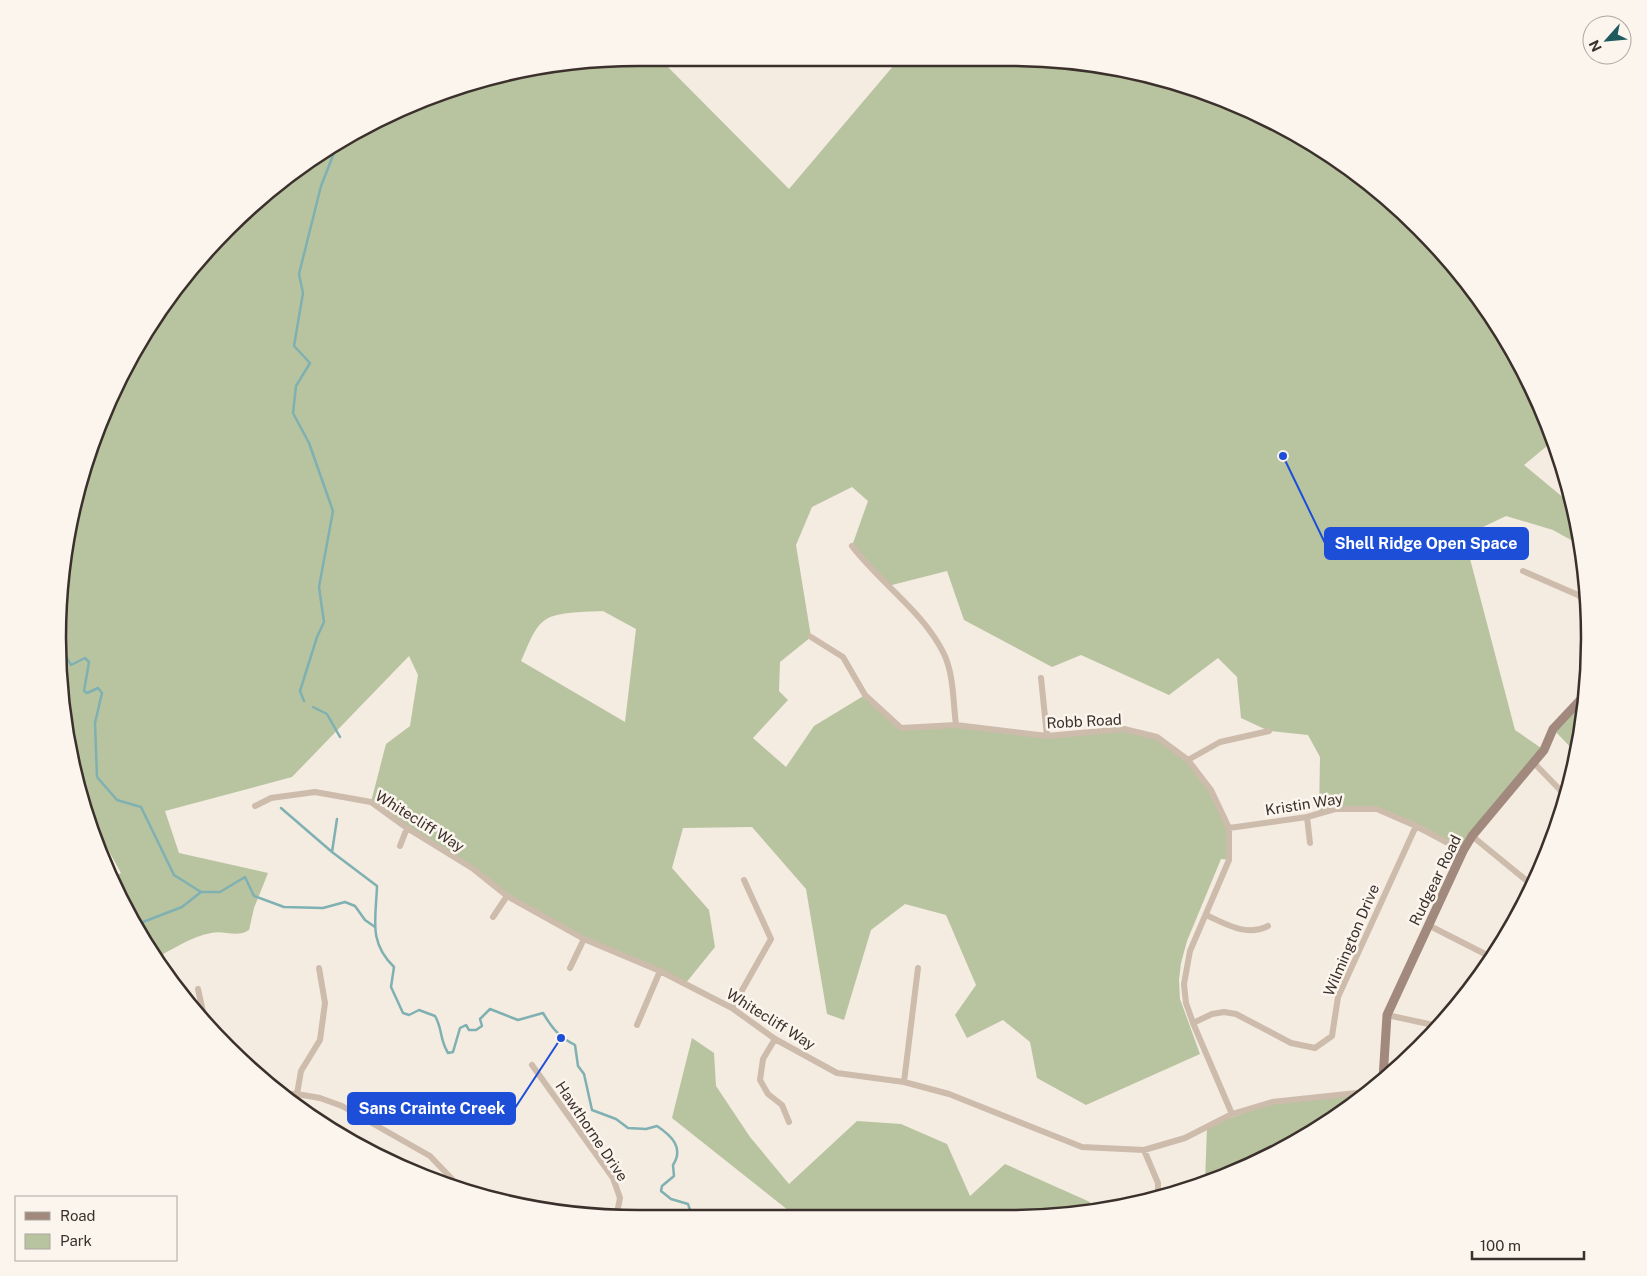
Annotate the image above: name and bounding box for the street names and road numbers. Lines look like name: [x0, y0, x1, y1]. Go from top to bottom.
street label: Robb Road: [1046, 711, 1122, 731]
street label: Whitecliff Way: [372, 787, 468, 855]
street label: Kristin Way: [1264, 789, 1344, 819]
street label: Rudgear Road: [1406, 832, 1464, 928]
street label: Wilmington Drive: [1320, 882, 1382, 998]
street label: Whitecliff Way: [723, 985, 819, 1053]
street label: Hawthorne Drive: [552, 1078, 632, 1184]

